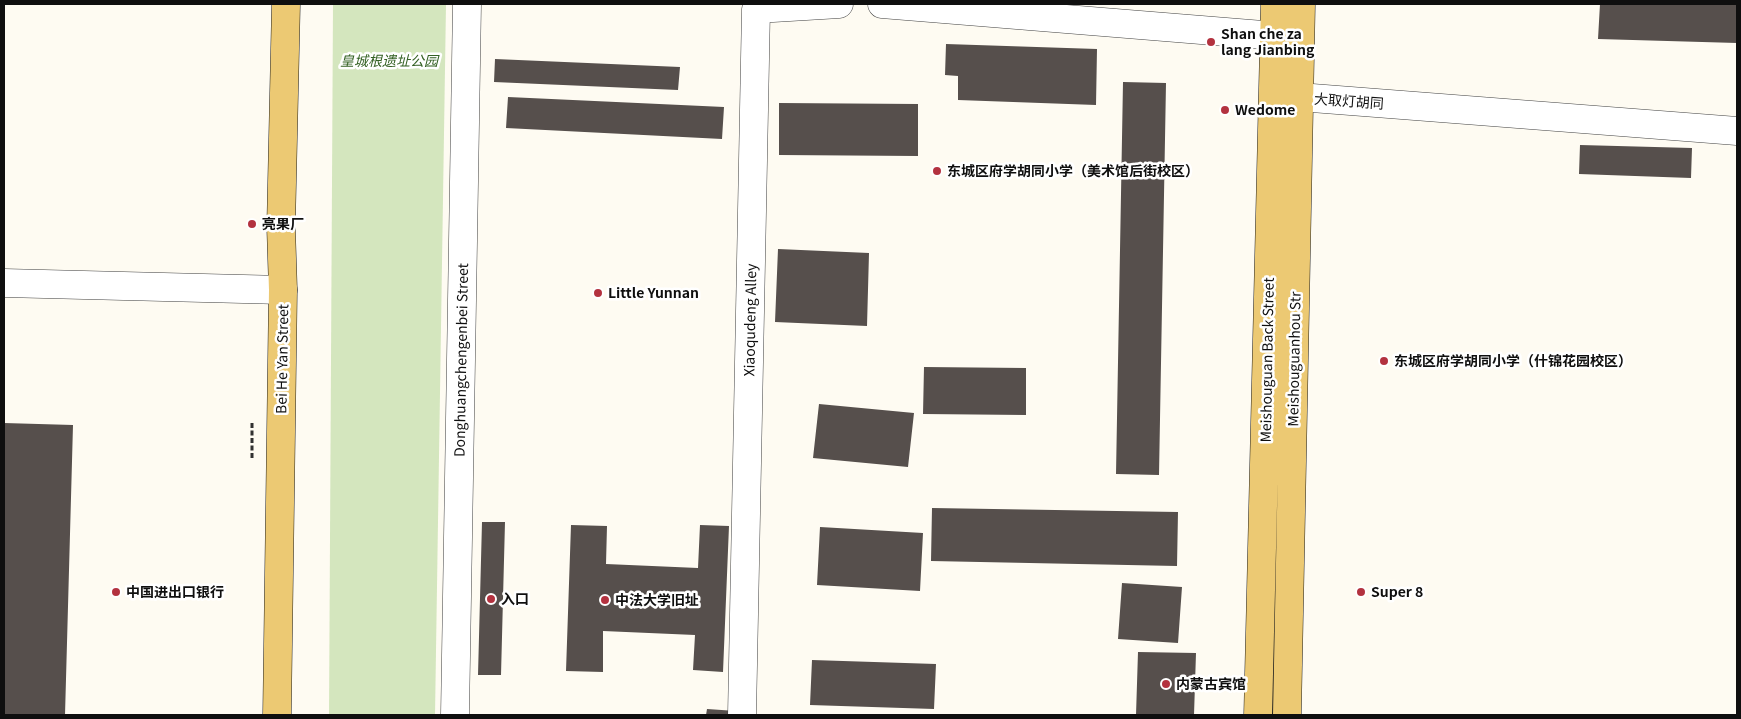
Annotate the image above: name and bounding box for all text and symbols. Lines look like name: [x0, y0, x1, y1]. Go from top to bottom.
place label: Shan che za lang Jianbing: [1221, 26, 1314, 58]
marker: Shan che za lang Jianbing: [1205, 36, 1217, 48]
park label: 皇城根遗址公园: [340, 53, 438, 69]
street label: 大取灯胡同: [1313, 90, 1385, 112]
place label: Wedome: [1235, 102, 1295, 118]
marker: Wedome: [1219, 104, 1231, 116]
place label: 东城区府学胡同小学（美术馆后街校区）: [947, 163, 1199, 179]
marker: 东城区府学胡同小学（美术馆后街校区）: [931, 165, 943, 177]
place label: 亮果厂: [262, 216, 304, 232]
marker: 亮果厂: [246, 218, 258, 230]
street label: Donghuangchengenbei Street: [451, 263, 471, 457]
street label: Xiaoqudeng Alley: [741, 263, 759, 377]
street label: Meishouguan Back Street: [1257, 277, 1277, 443]
place label: Little Yunnan: [608, 285, 699, 301]
marker: Little Yunnan: [592, 287, 604, 299]
street label: Meishouguanhou Str: [1284, 291, 1304, 427]
street label: Bei He Yan Street: [273, 304, 291, 414]
place label: 东城区府学胡同小学（什锦花园校区）: [1394, 353, 1632, 369]
marker: 东城区府学胡同小学（什锦花园校区）: [1378, 355, 1390, 367]
place label: 中国进出口银行: [126, 584, 224, 600]
place label: Super 8: [1371, 584, 1423, 600]
marker: 中国进出口银行: [110, 586, 122, 598]
marker: Super 8: [1355, 586, 1367, 598]
place label: 入口: [501, 591, 529, 607]
place label: 中法大学旧址: [615, 592, 699, 608]
marker: 入口: [485, 593, 497, 605]
marker: 中法大学旧址: [599, 594, 611, 606]
place label: 内蒙古宾馆: [1176, 676, 1246, 692]
marker: 内蒙古宾馆: [1160, 678, 1172, 690]

